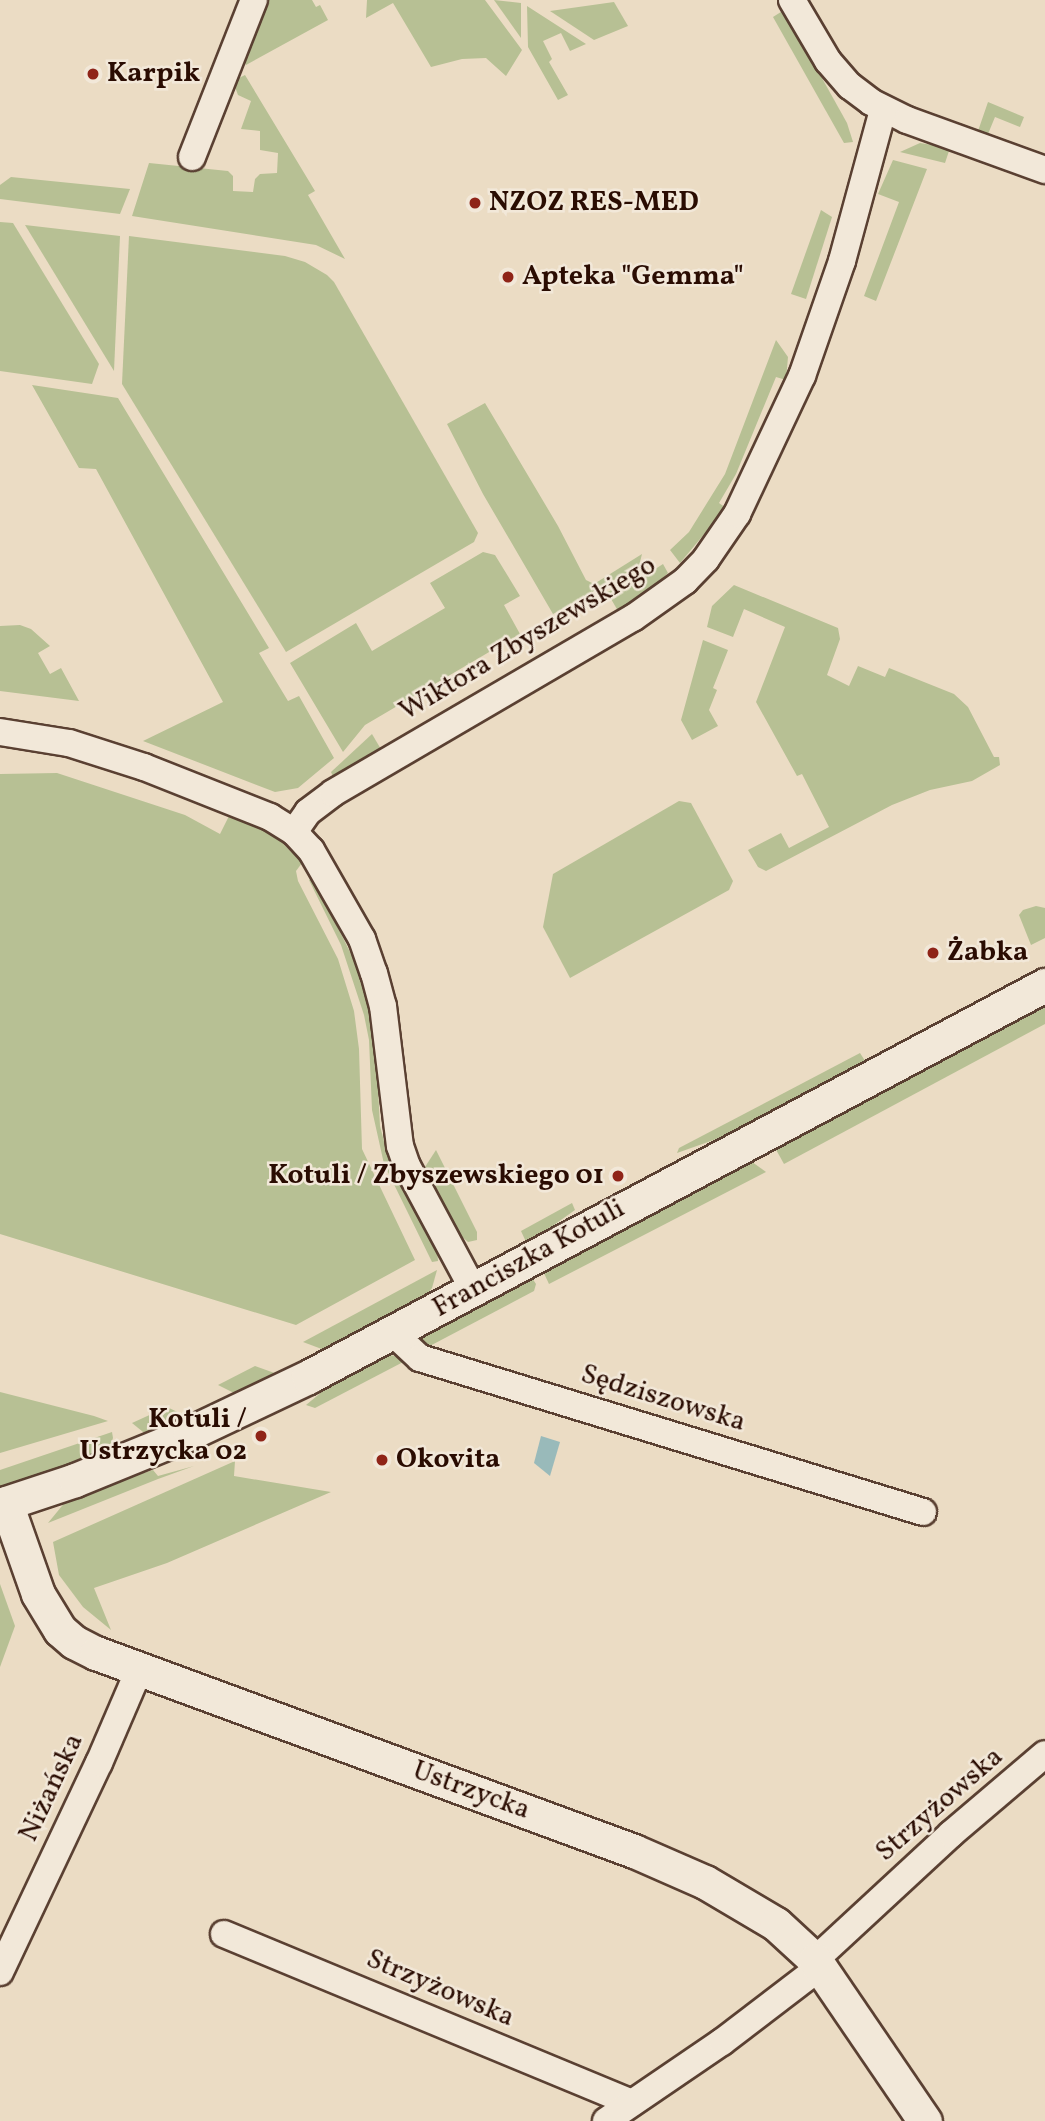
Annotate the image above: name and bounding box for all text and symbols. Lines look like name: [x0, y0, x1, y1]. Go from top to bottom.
place label: Karpik: [107, 57, 200, 91]
marker: Karpik: [85, 66, 101, 82]
place label: NZOZ RES-MED: [489, 186, 699, 220]
marker: NZOZ RES-MED: [467, 195, 483, 211]
place label: Apteka "Gemma": [522, 260, 744, 294]
marker: Apteka "Gemma": [500, 269, 516, 285]
street label: Wiktora Zbyszewskiego: [394, 549, 662, 729]
place label: Żabka: [947, 936, 1028, 970]
marker: Żabka: [925, 945, 941, 961]
place label: Kotuli / Zbyszewskiego 01: [268, 1159, 604, 1193]
marker: Kotuli / Zbyszewskiego 01: [610, 1168, 626, 1184]
street label: Franciszka Kotuli: [427, 1192, 631, 1326]
street label: Sędziszowska: [577, 1358, 749, 1440]
place label: Kotuli / Ustrzycka 02: [79, 1403, 247, 1469]
marker: Kotuli / Ustrzycka 02: [253, 1428, 269, 1444]
place label: Okovita: [396, 1443, 500, 1477]
marker: Okovita: [374, 1452, 390, 1468]
street label: Niżańska: [12, 1729, 92, 1847]
street label: Strzyżowska: [869, 1741, 1011, 1869]
street label: Ustrzycka: [408, 1754, 534, 1828]
street label: Strzyżowska: [361, 1943, 519, 2035]

